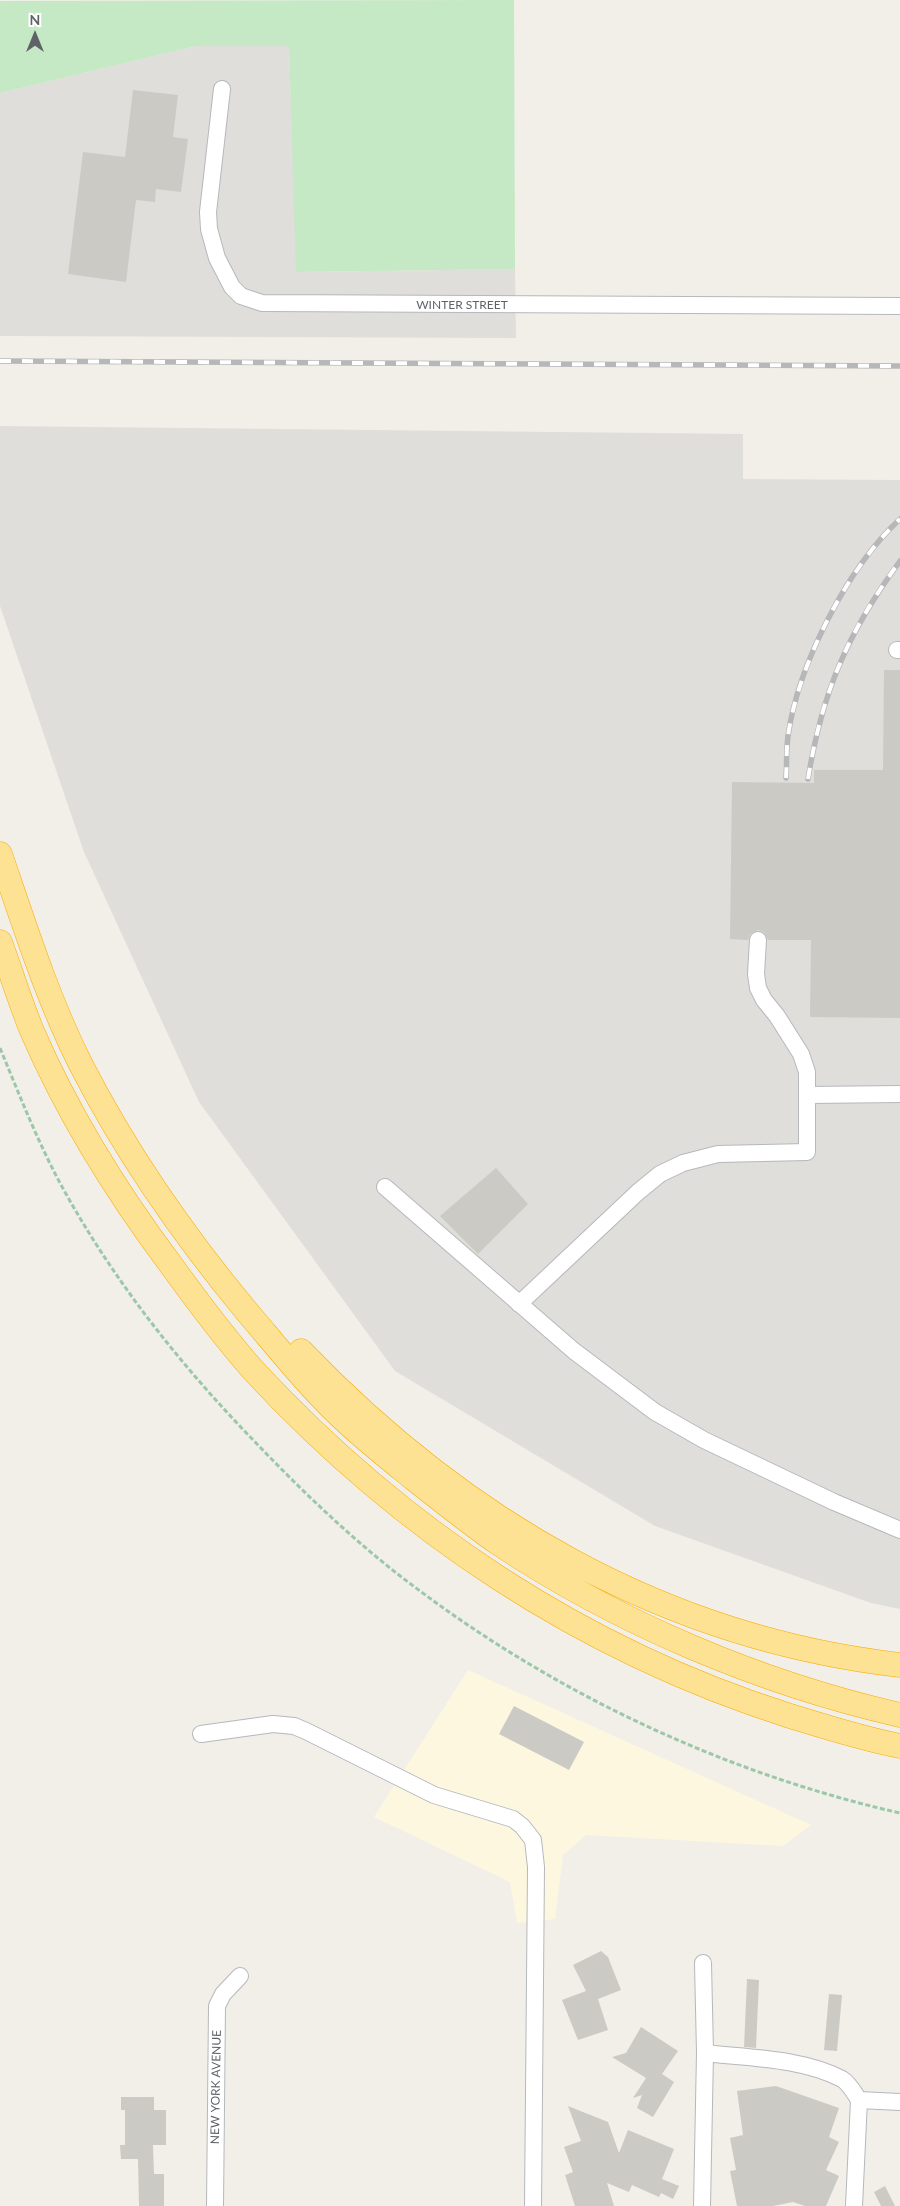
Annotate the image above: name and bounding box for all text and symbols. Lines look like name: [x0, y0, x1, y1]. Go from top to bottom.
north arrow: [10, 10, 60, 60]
text: N: [30, 11, 40, 28]
street label: WINTER STREET: [416, 298, 508, 312]
street label: NEW YORK AVENUE: [208, 2030, 224, 2144]

